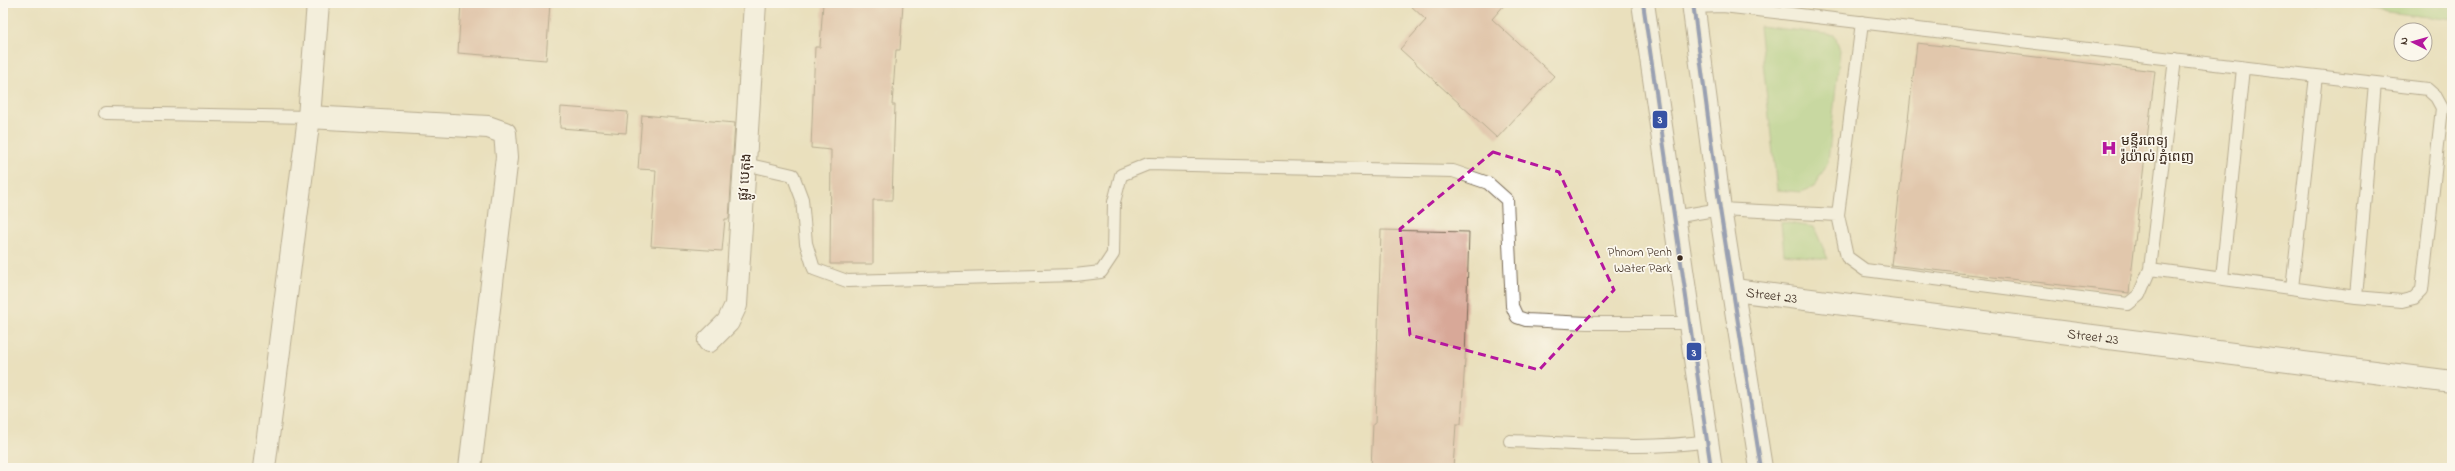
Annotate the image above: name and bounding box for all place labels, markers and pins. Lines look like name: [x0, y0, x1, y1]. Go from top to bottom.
place label: មន្ទីរពេទ្យ រ៉ូយ៉ាល់ ភ្នំពេញ: [2120, 131, 2194, 168]
hospital icon: មន្ទីរពេទ្យ រ៉ូយ៉ាល់ ភ្នំពេញ: [2100, 139, 2118, 157]
place label: Phnom Penh Water Park: [1607, 243, 1672, 278]
marker: Phnom Penh Water Park: [1675, 253, 1685, 263]

